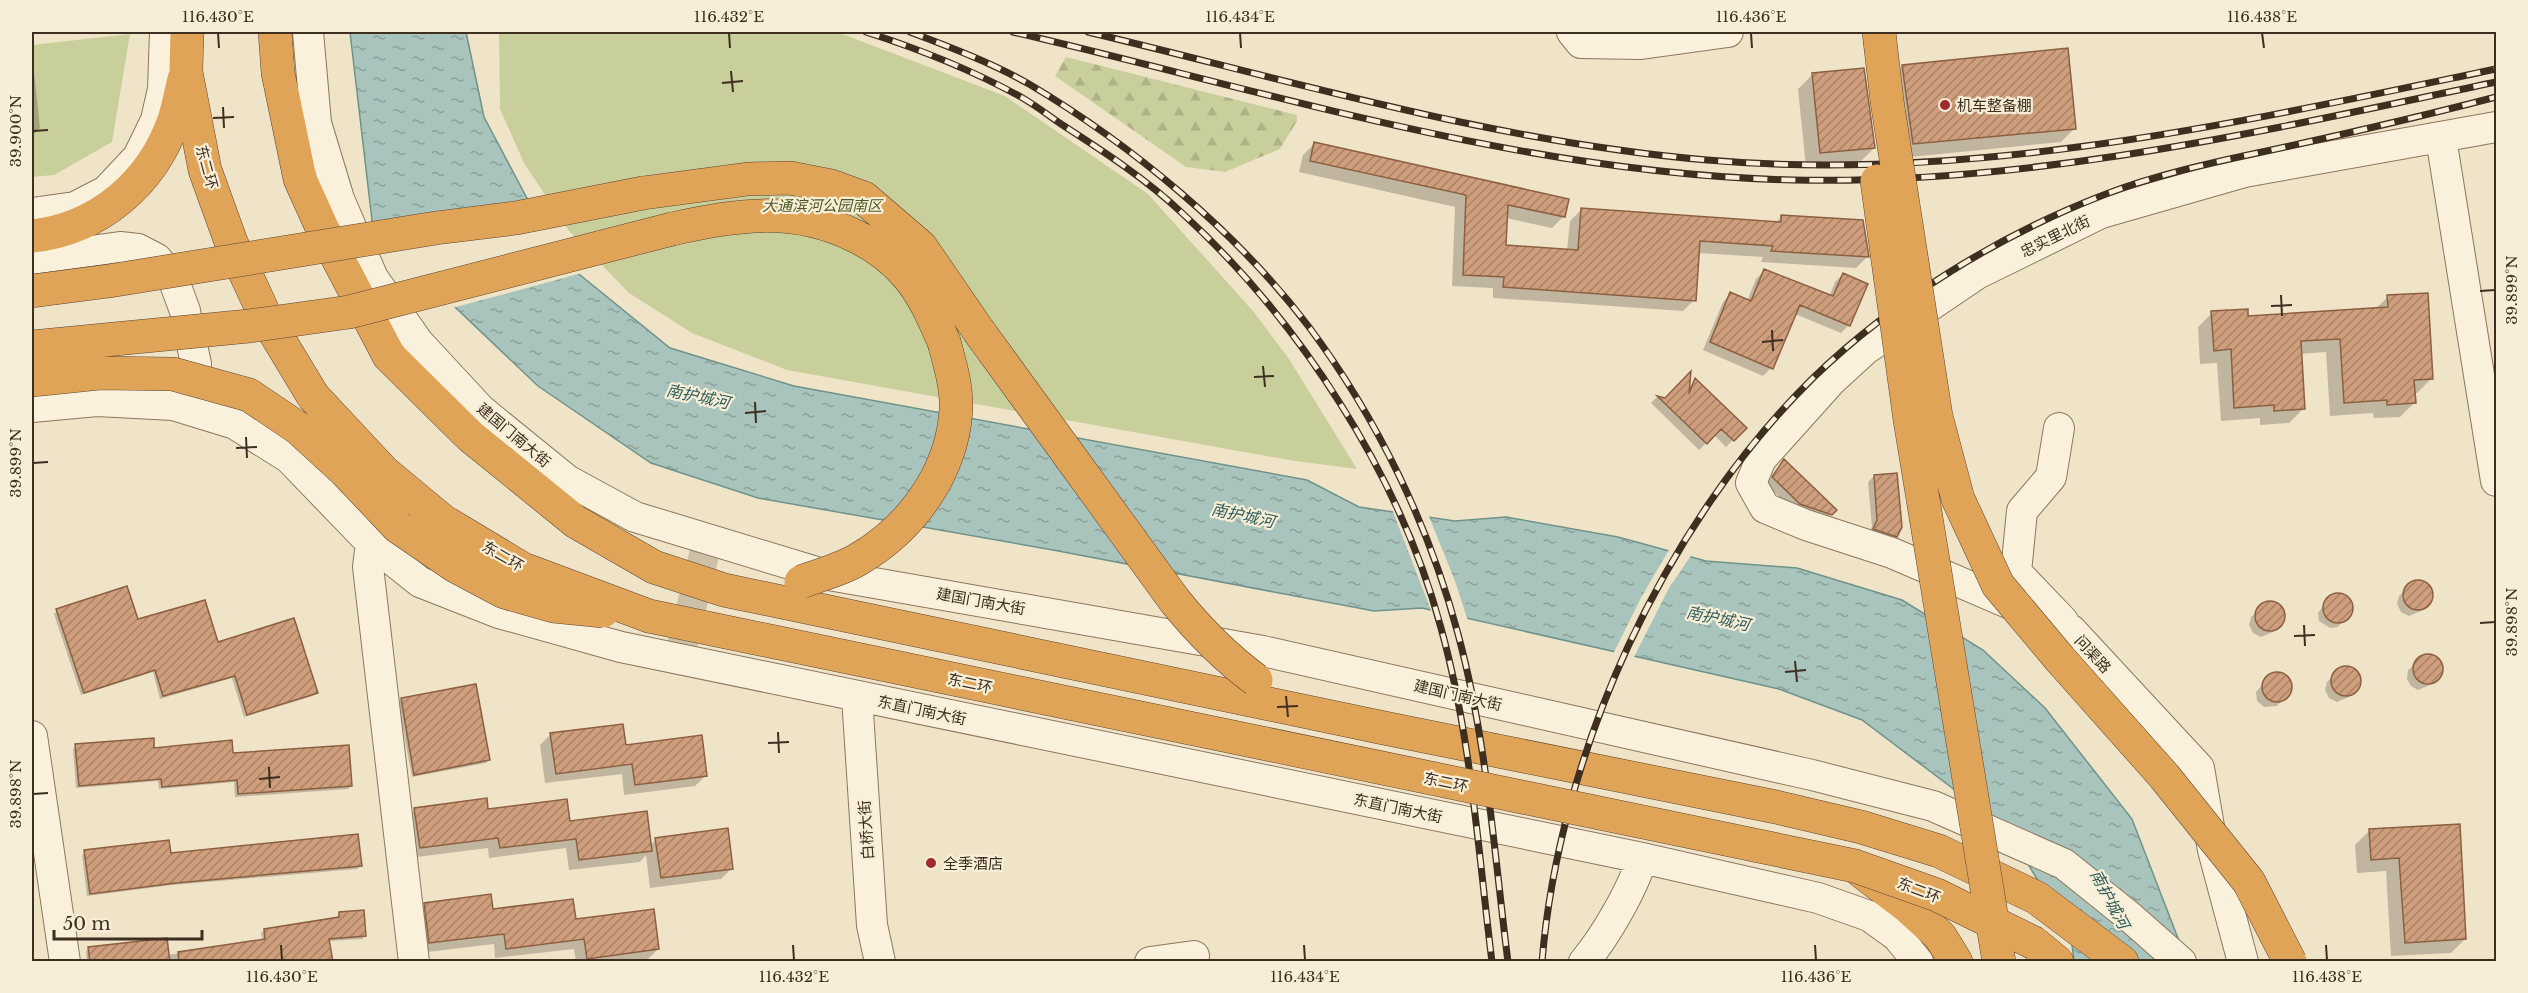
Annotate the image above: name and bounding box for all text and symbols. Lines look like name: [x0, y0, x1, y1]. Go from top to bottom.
text: 116.430°E: [182, 7, 254, 26]
text: 116.432°E: [694, 7, 764, 26]
text: 116.434°E: [1205, 7, 1275, 26]
text: 116.436°E: [1716, 7, 1786, 26]
text: 116.438°E: [2227, 7, 2297, 26]
text: 39.900°N: [6, 95, 25, 167]
place label: 机车整备棚: [1957, 96, 2032, 115]
marker: 机车整备棚: [1938, 98, 1952, 112]
street label: 东二环: [192, 143, 222, 191]
park label: 大通滨河公园南区: [762, 196, 884, 215]
street label: 忠实里北街: [2017, 211, 2093, 261]
text: 39.899°N: [2502, 255, 2521, 325]
water label: 南护城河: [665, 380, 734, 413]
street label: 建国门南大街: [473, 399, 555, 471]
text: 39.899°N: [6, 428, 25, 498]
water label: 南护城河: [1210, 499, 1279, 532]
street label: 东二环: [479, 537, 527, 575]
street label: 建国门南大街: [935, 584, 1027, 618]
text: 39.898°N: [2502, 587, 2521, 657]
water label: 南护城河: [1685, 602, 1754, 635]
street label: 问渠路: [2071, 631, 2115, 677]
street label: 东二环: [946, 669, 994, 697]
street label: 建国门南大街: [1412, 676, 1504, 714]
street label: 东直门南大街: [876, 691, 968, 729]
text: 39.898°N: [6, 759, 25, 829]
street label: 东二环: [1422, 768, 1470, 796]
street label: 东直门南大街: [1352, 789, 1444, 827]
street label: 白桥大街: [854, 799, 878, 861]
place label: 全季酒店: [943, 854, 1003, 873]
marker: 全季酒店: [924, 856, 938, 870]
water label: 南护城河: [2086, 866, 2135, 935]
street label: 东二环: [1895, 873, 1943, 907]
scale bar: [54, 903, 202, 941]
text: 50 m: [63, 913, 111, 935]
text: 116.430°E: [246, 967, 318, 986]
text: 116.432°E: [759, 967, 829, 986]
text: 116.434°E: [1270, 967, 1340, 986]
text: 116.436°E: [1781, 967, 1851, 986]
text: 116.438°E: [2292, 967, 2362, 986]

